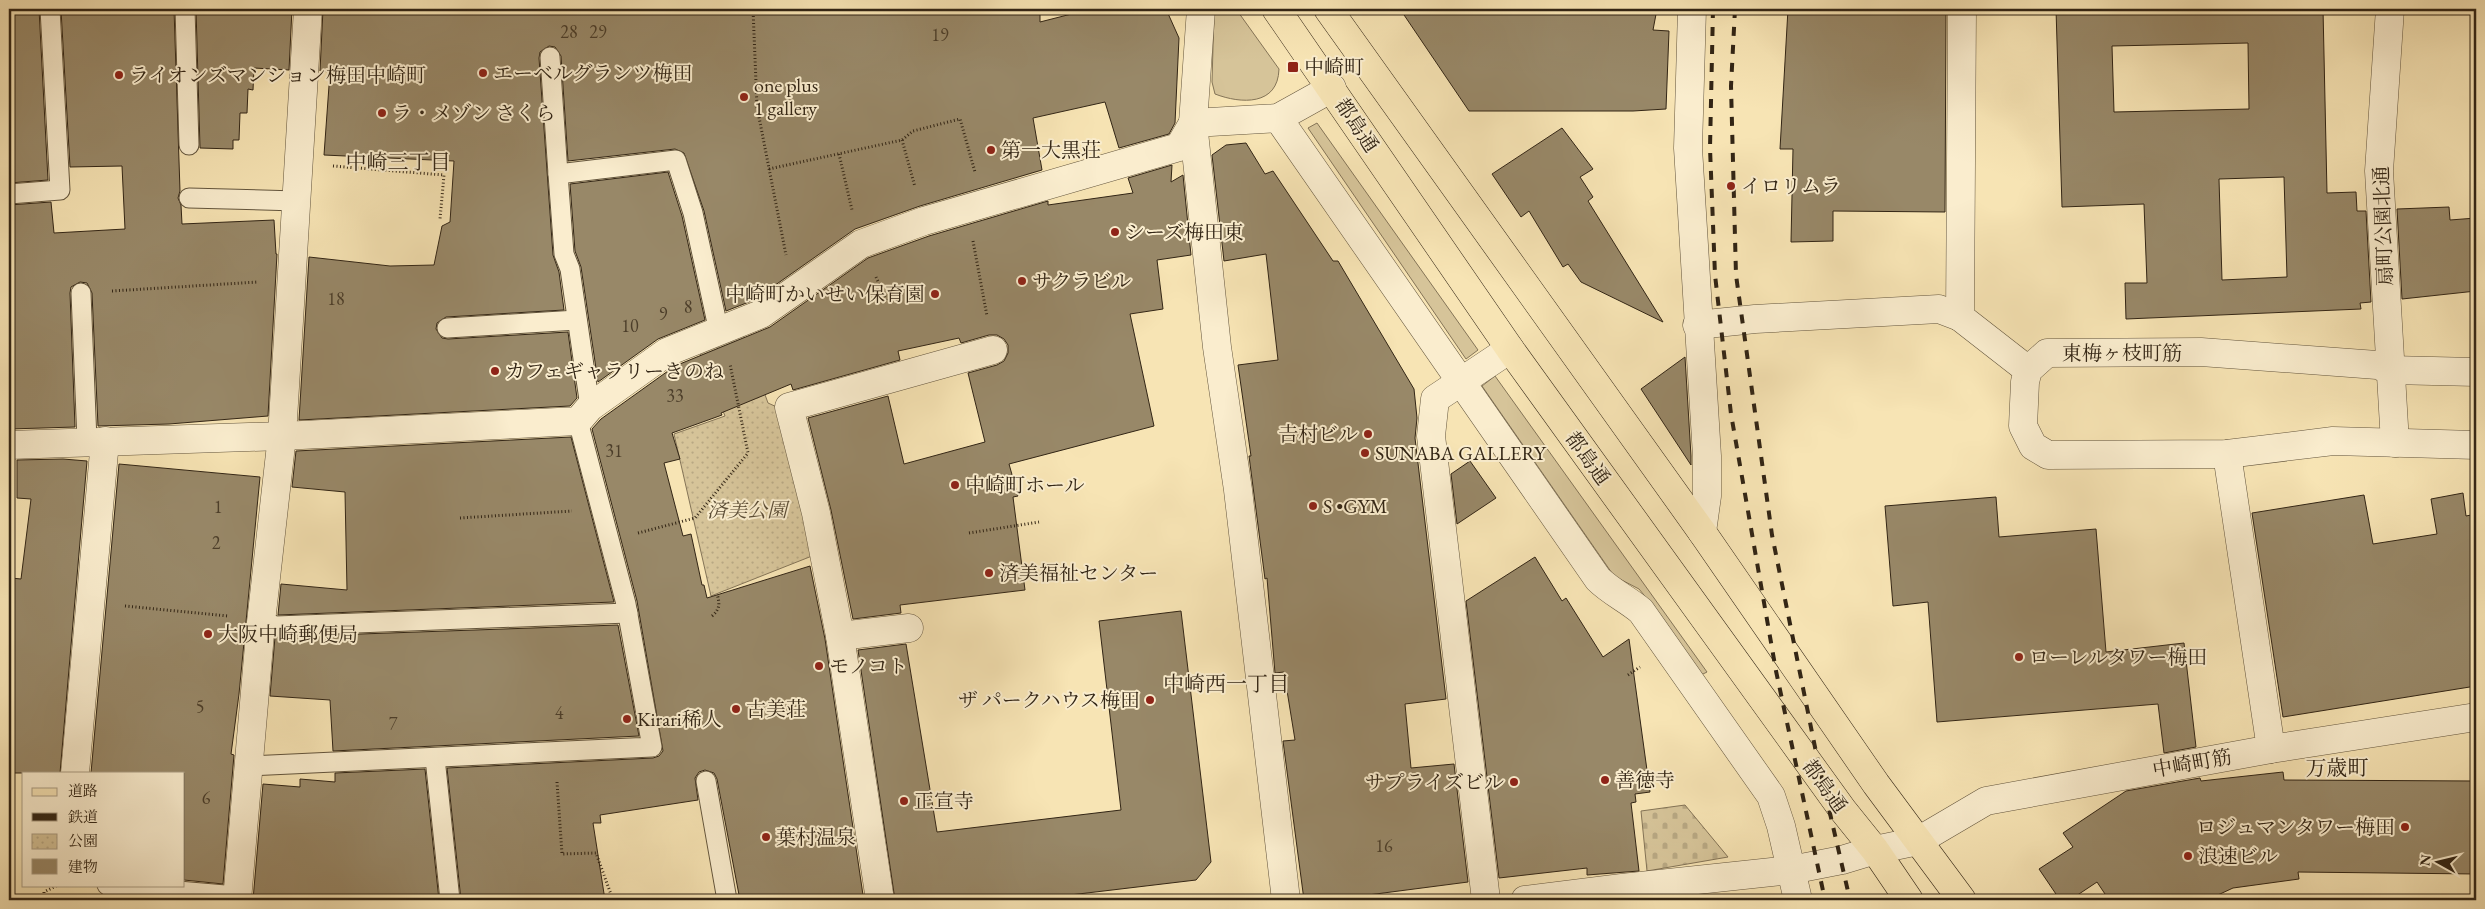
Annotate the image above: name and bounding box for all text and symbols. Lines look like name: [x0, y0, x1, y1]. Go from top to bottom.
house number: 28: [560, 20, 578, 43]
house number: 29: [589, 20, 607, 43]
house number: 19: [931, 23, 949, 46]
place label: 中崎町: [1304, 54, 1364, 80]
place label: エーベルグランツ梅田: [493, 60, 693, 86]
marker: 中崎町: [1286, 60, 1300, 74]
place label: ライオンズマンション梅田中崎町: [129, 62, 426, 88]
marker: エーベルグランツ梅田: [477, 67, 489, 79]
marker: ライオンズマンション梅田中崎町: [113, 69, 125, 81]
place label: one plus 1 gallery: [754, 72, 818, 121]
marker: one plus 1 gallery: [738, 91, 750, 103]
street label: 都島通: [1329, 93, 1385, 157]
place label: ラ・メゾン さくら: [392, 100, 555, 126]
marker: ラ・メゾン さくら: [376, 107, 388, 119]
place label: 第一大黒荘: [1001, 137, 1101, 163]
marker: 第一大黒荘: [985, 144, 997, 156]
district label: 中崎三丁目: [346, 148, 451, 175]
street label: 扇町公園北通: [2368, 166, 2398, 286]
place label: イロリムラ: [1741, 173, 1841, 199]
marker: イロリムラ: [1725, 180, 1737, 192]
place label: シーズ梅田東: [1125, 219, 1244, 245]
marker: シーズ梅田東: [1109, 226, 1121, 238]
place label: サクラビル: [1032, 268, 1131, 294]
marker: サクラビル: [1016, 275, 1028, 287]
place label: 中崎町かいせい保育園: [725, 281, 925, 307]
house number: 18: [327, 287, 345, 310]
marker: 中崎町かいせい保育園: [929, 288, 941, 300]
house number: 8: [684, 295, 692, 318]
house number: 9: [659, 302, 668, 325]
house number: 10: [621, 314, 639, 337]
street label: 東梅ヶ枝町筋: [2062, 340, 2182, 366]
place label: カフェギャラリーきのね: [505, 358, 724, 384]
marker: カフェギャラリーきのね: [489, 365, 501, 377]
house number: 33: [666, 384, 684, 407]
place label: 𠮷村ビル: [1278, 421, 1358, 447]
street label: 都島通: [1560, 426, 1616, 490]
marker: 𠮷村ビル: [1362, 428, 1374, 440]
house number: 31: [605, 439, 623, 462]
place label: SUNABA GALLERY: [1375, 440, 1547, 466]
marker: SUNABA GALLERY: [1359, 447, 1371, 459]
place label: 中崎町ホール: [965, 472, 1085, 498]
marker: 中崎町ホール: [949, 479, 961, 491]
place label: S •GYM: [1323, 493, 1387, 519]
house number: 1: [214, 495, 222, 518]
park label: 済美公園: [707, 497, 790, 523]
marker: S •GYM: [1307, 500, 1319, 512]
house number: 2: [212, 531, 221, 554]
place label: 済美福祉センター: [999, 560, 1158, 586]
marker: 済美福祉センター: [983, 567, 995, 579]
place label: 大阪中崎郵便局: [218, 621, 358, 647]
marker: 大阪中崎郵便局: [202, 628, 214, 640]
place label: ローレルタワー梅田: [2029, 644, 2207, 670]
marker: ローレルタワー梅田: [2013, 651, 2025, 663]
place label: モノコト: [829, 653, 908, 679]
marker: モノコト: [813, 660, 825, 672]
district label: 中崎西一丁目: [1163, 670, 1289, 697]
place label: ザ パークハウス梅田: [958, 687, 1140, 713]
marker: ザ パークハウス梅田: [1144, 694, 1156, 706]
house number: 5: [196, 695, 204, 718]
place label: 古美荘: [746, 696, 806, 722]
house number: 4: [555, 701, 564, 724]
marker: 古美荘: [730, 703, 742, 715]
place label: Kirari稀人: [637, 706, 722, 732]
house number: 7: [389, 712, 398, 735]
marker: Kirari稀人: [621, 713, 633, 725]
street label: 中崎町筋: [2150, 743, 2234, 783]
street label: 都島通: [1797, 754, 1853, 818]
district label: 万歳町: [2306, 754, 2369, 781]
place label: 善徳寺: [1615, 767, 1675, 793]
place label: サプライズビル: [1365, 769, 1504, 795]
legend: [22, 772, 185, 886]
marker: 善徳寺: [1599, 774, 1611, 786]
marker: サプライズビル: [1508, 776, 1520, 788]
text: 道路: [68, 781, 98, 800]
house number: 6: [202, 786, 211, 809]
place label: 正宣寺: [914, 788, 974, 814]
marker: 正宣寺: [898, 795, 910, 807]
text: 鉄道: [68, 807, 98, 826]
place label: ロジュマンタワー梅田: [2196, 814, 2395, 840]
marker: ロジュマンタワー梅田: [2399, 821, 2411, 833]
place label: 葉村温泉: [776, 824, 856, 850]
text: 公園: [68, 831, 98, 850]
marker: 葉村温泉: [760, 831, 772, 843]
house number: 16: [1375, 834, 1393, 857]
north arrow: [2412, 836, 2462, 886]
place label: 浪速ビル: [2198, 843, 2278, 869]
marker: 浪速ビル: [2182, 850, 2194, 862]
text: N: [2415, 853, 2435, 867]
text: 建物: [68, 857, 98, 876]

